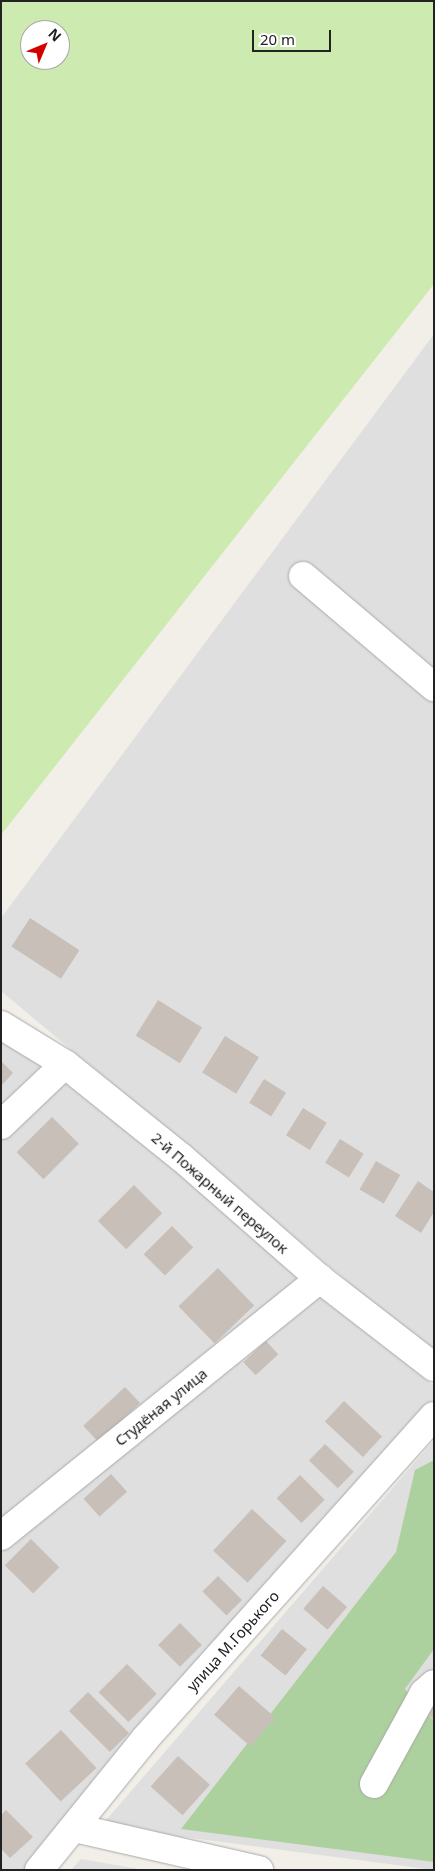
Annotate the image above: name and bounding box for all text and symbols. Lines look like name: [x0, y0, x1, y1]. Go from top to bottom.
north arrow: [20, 20, 70, 70]
scale bar: [255, 20, 334, 52]
text: N: [45, 24, 66, 45]
text: 20 m: [260, 29, 295, 49]
street label: 2-й Пожарный переулок: [148, 1129, 292, 1257]
street label: Студёная улица: [111, 1364, 211, 1450]
street label: улица М.Горького: [183, 1587, 283, 1695]

